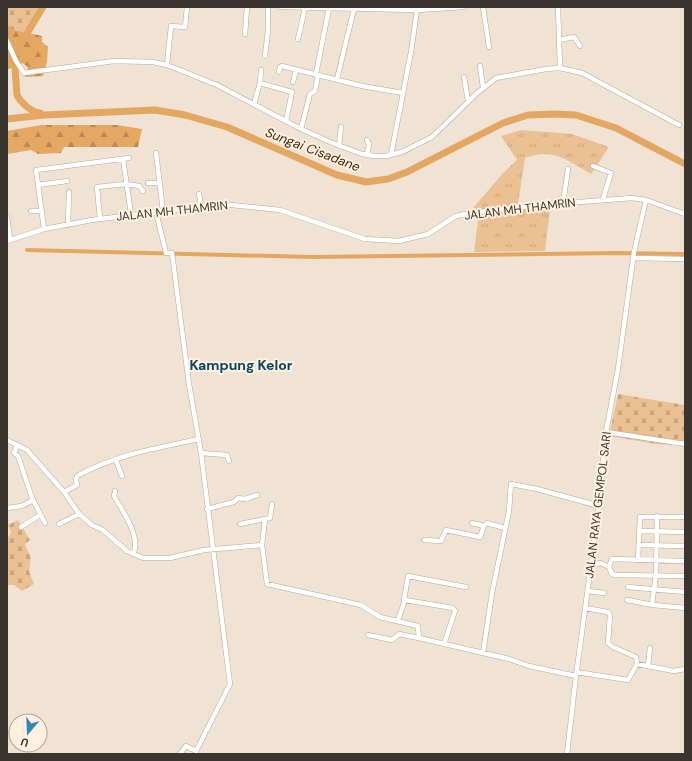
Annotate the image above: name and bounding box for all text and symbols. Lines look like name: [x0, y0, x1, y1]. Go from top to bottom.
water label: Sungai Cisadane: [263, 124, 363, 175]
street label: JALAN MH THAMRIN: [463, 194, 577, 224]
street label: JALAN MH THAMRIN: [115, 197, 229, 225]
district label: Kampung Kelor: [189, 356, 293, 374]
street label: JALAN RAYA GEMPOL SARI: [581, 431, 615, 579]
north arrow: [8, 713, 48, 753]
text: U: [19, 735, 31, 750]

